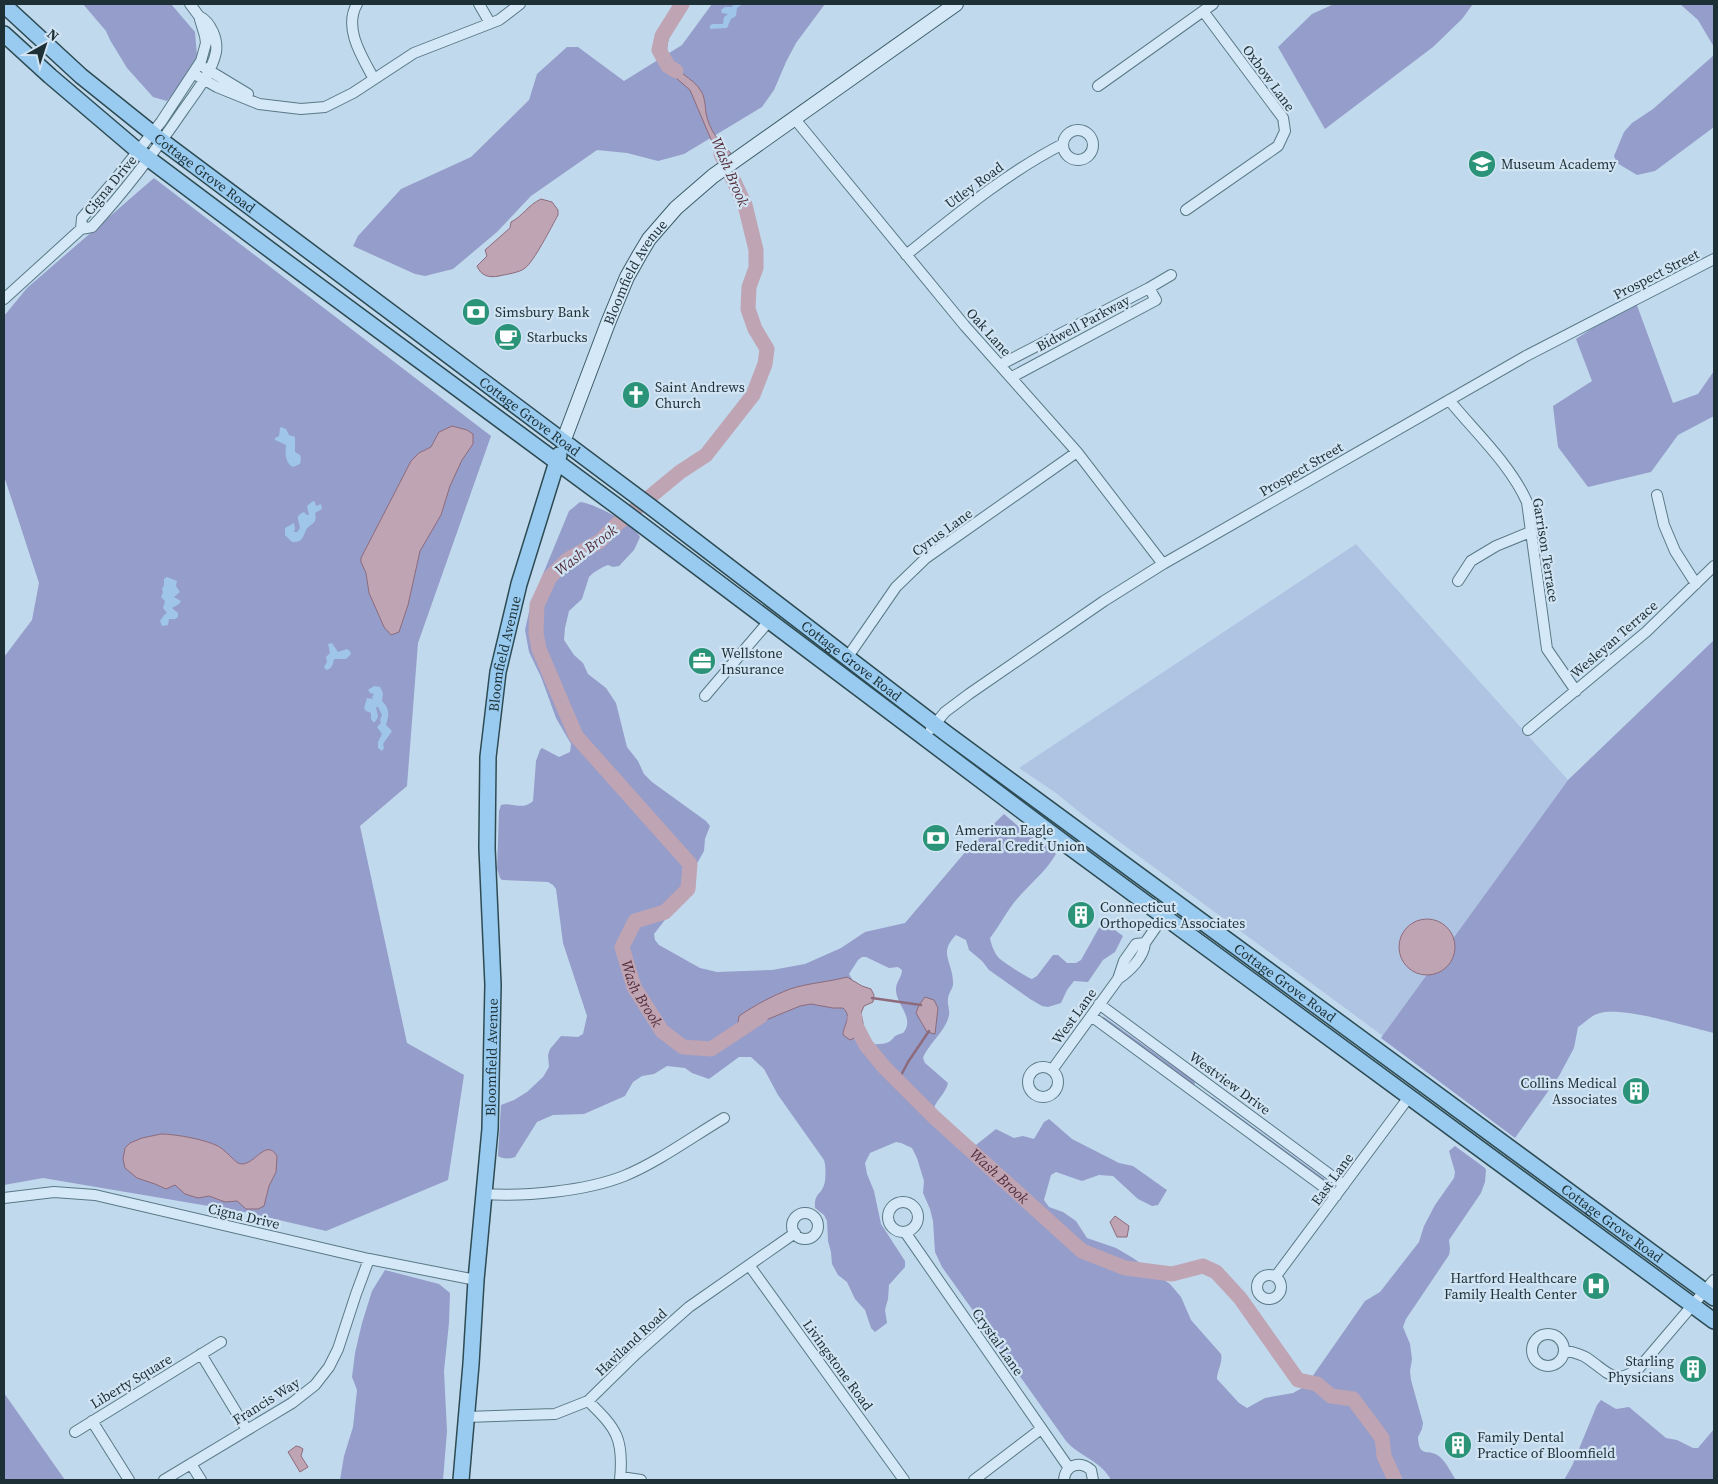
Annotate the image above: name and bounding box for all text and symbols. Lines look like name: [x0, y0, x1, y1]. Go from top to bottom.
north arrow: [20, 20, 70, 70]
text: N: [43, 24, 63, 46]
street label: Oxbow Lane: [1238, 41, 1300, 115]
street label: Cottage Grove Road: [150, 128, 260, 218]
water label: Wash Brook: [707, 134, 755, 210]
school or university icon: Museum Academy: [1467, 149, 1497, 179]
street label: Cigna Drive: [79, 151, 141, 219]
place label: Museum Academy: [1501, 154, 1617, 174]
street label: Utley Road: [941, 157, 1007, 213]
street label: Bloomfield Avenue: [598, 215, 672, 328]
street label: Prospect Street: [1610, 244, 1703, 304]
street label: Bidwell Parkway: [1033, 290, 1134, 356]
bank icon: Simsbury Bank: [461, 297, 491, 327]
place label: Simsbury Bank: [495, 302, 590, 322]
street label: Oak Lane: [962, 303, 1016, 361]
cafe icon: Starbucks: [493, 322, 523, 352]
place label: Starbucks: [527, 327, 588, 347]
street label: Cottage Grove Road: [475, 372, 585, 461]
place label: Saint Andrews Church: [655, 377, 745, 413]
church icon: Saint Andrews Church: [621, 380, 651, 410]
street label: Prospect Street: [1255, 437, 1347, 501]
street label: Garrison Terrace: [1528, 496, 1564, 604]
street label: Cyrus Lane: [908, 503, 976, 561]
water label: Wash Brook: [550, 519, 622, 580]
street label: Bloomfield Avenue: [483, 594, 526, 713]
street label: Wesleyan Terrace: [1566, 596, 1662, 682]
street label: Cottage Grove Road: [797, 616, 906, 706]
place label: Wellstone Insurance: [721, 643, 784, 679]
office icon: Wellstone Insurance: [687, 646, 717, 676]
place label: Amerivan Eagle Federal Credit Union: [955, 820, 1086, 856]
bank icon: Amerivan Eagle Federal Credit Union: [921, 823, 951, 853]
place label: Connecticut Orthopedics Associates: [1100, 897, 1245, 933]
building icon: Connecticut Orthopedics Associates: [1066, 900, 1096, 930]
street label: Cottage Grove Road: [1230, 938, 1340, 1027]
water label: Wash Brook: [617, 958, 668, 1032]
street label: West Lane: [1047, 984, 1101, 1048]
street label: Bloomfield Avenue: [480, 998, 503, 1116]
street label: Westview Drive: [1185, 1047, 1275, 1119]
place label: Collins Medical Associates: [1521, 1073, 1617, 1109]
building icon: Collins Medical Associates: [1621, 1076, 1651, 1106]
water label: Wash Brook: [965, 1143, 1035, 1209]
street label: East Lane: [1306, 1149, 1358, 1209]
street label: Cottage Grove Road: [1557, 1179, 1667, 1267]
street label: Cigna Drive: [206, 1198, 282, 1234]
place label: Hartford Healthcare Family Health Center: [1444, 1268, 1577, 1304]
hospital icon: Hartford Healthcare Family Health Center: [1581, 1271, 1611, 1301]
street label: Haviland Road: [591, 1304, 671, 1380]
street label: Crystal Lane: [967, 1304, 1029, 1380]
street label: Livingstone Road: [798, 1315, 878, 1415]
street label: Liberty Square: [86, 1349, 176, 1413]
place label: Starling Physicians: [1608, 1351, 1674, 1387]
building icon: Starling Physicians: [1678, 1354, 1708, 1384]
street label: Francis Way: [229, 1372, 304, 1430]
place label: Family Dental Practice of Bloomfield: [1477, 1427, 1615, 1463]
building icon: Family Dental Practice of Bloomfield: [1443, 1430, 1473, 1460]

